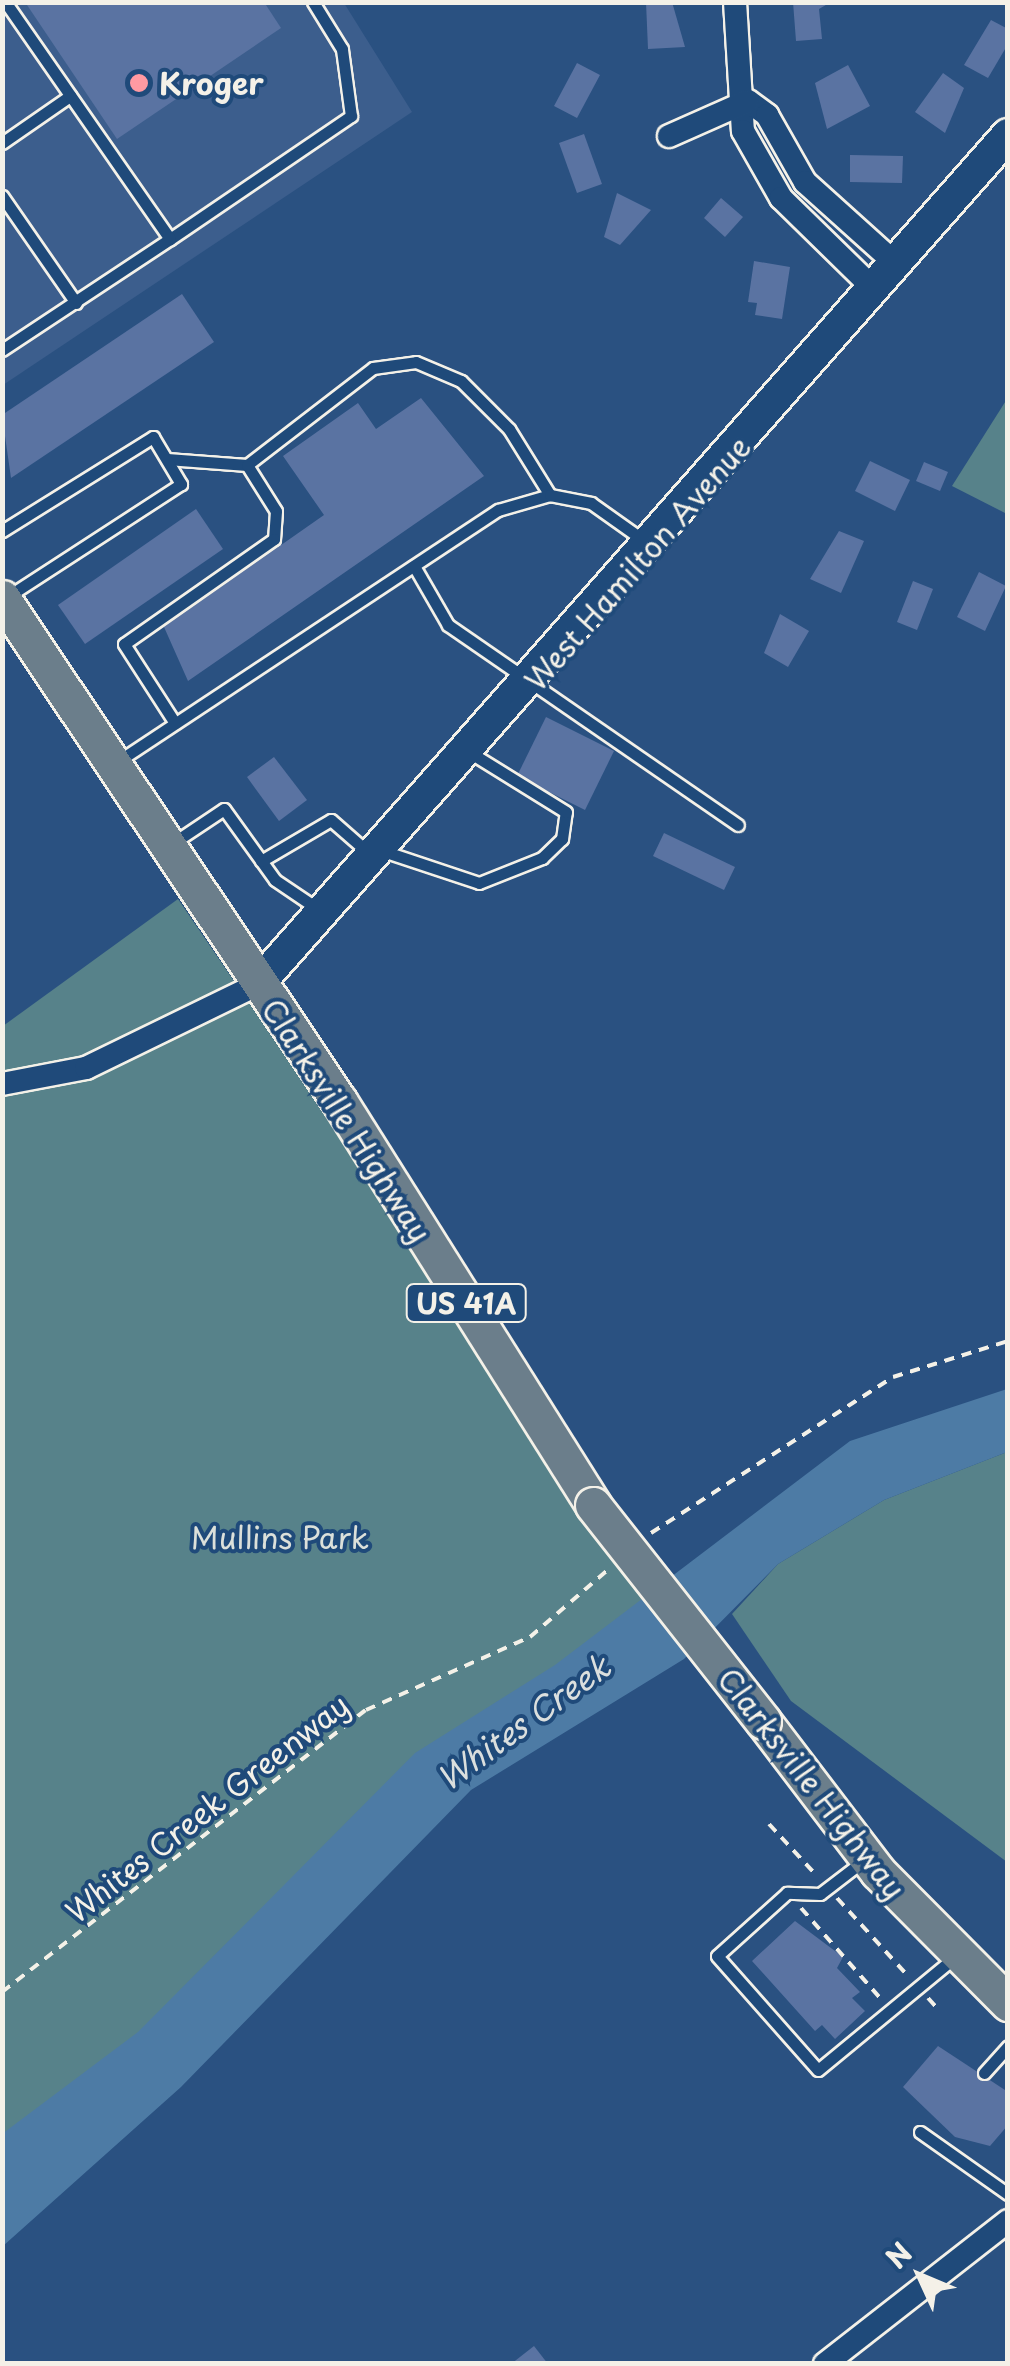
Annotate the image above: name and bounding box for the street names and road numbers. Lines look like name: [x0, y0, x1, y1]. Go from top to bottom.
street label: West Hamilton Avenue: [517, 429, 757, 697]
street label: Clarksville Highway: [255, 991, 439, 1249]
road number: US 41A: [404, 1280, 528, 1326]
street label: Clarksville Highway: [710, 1660, 914, 1906]
street label: Whites Creek Greenway: [56, 1685, 358, 1931]

